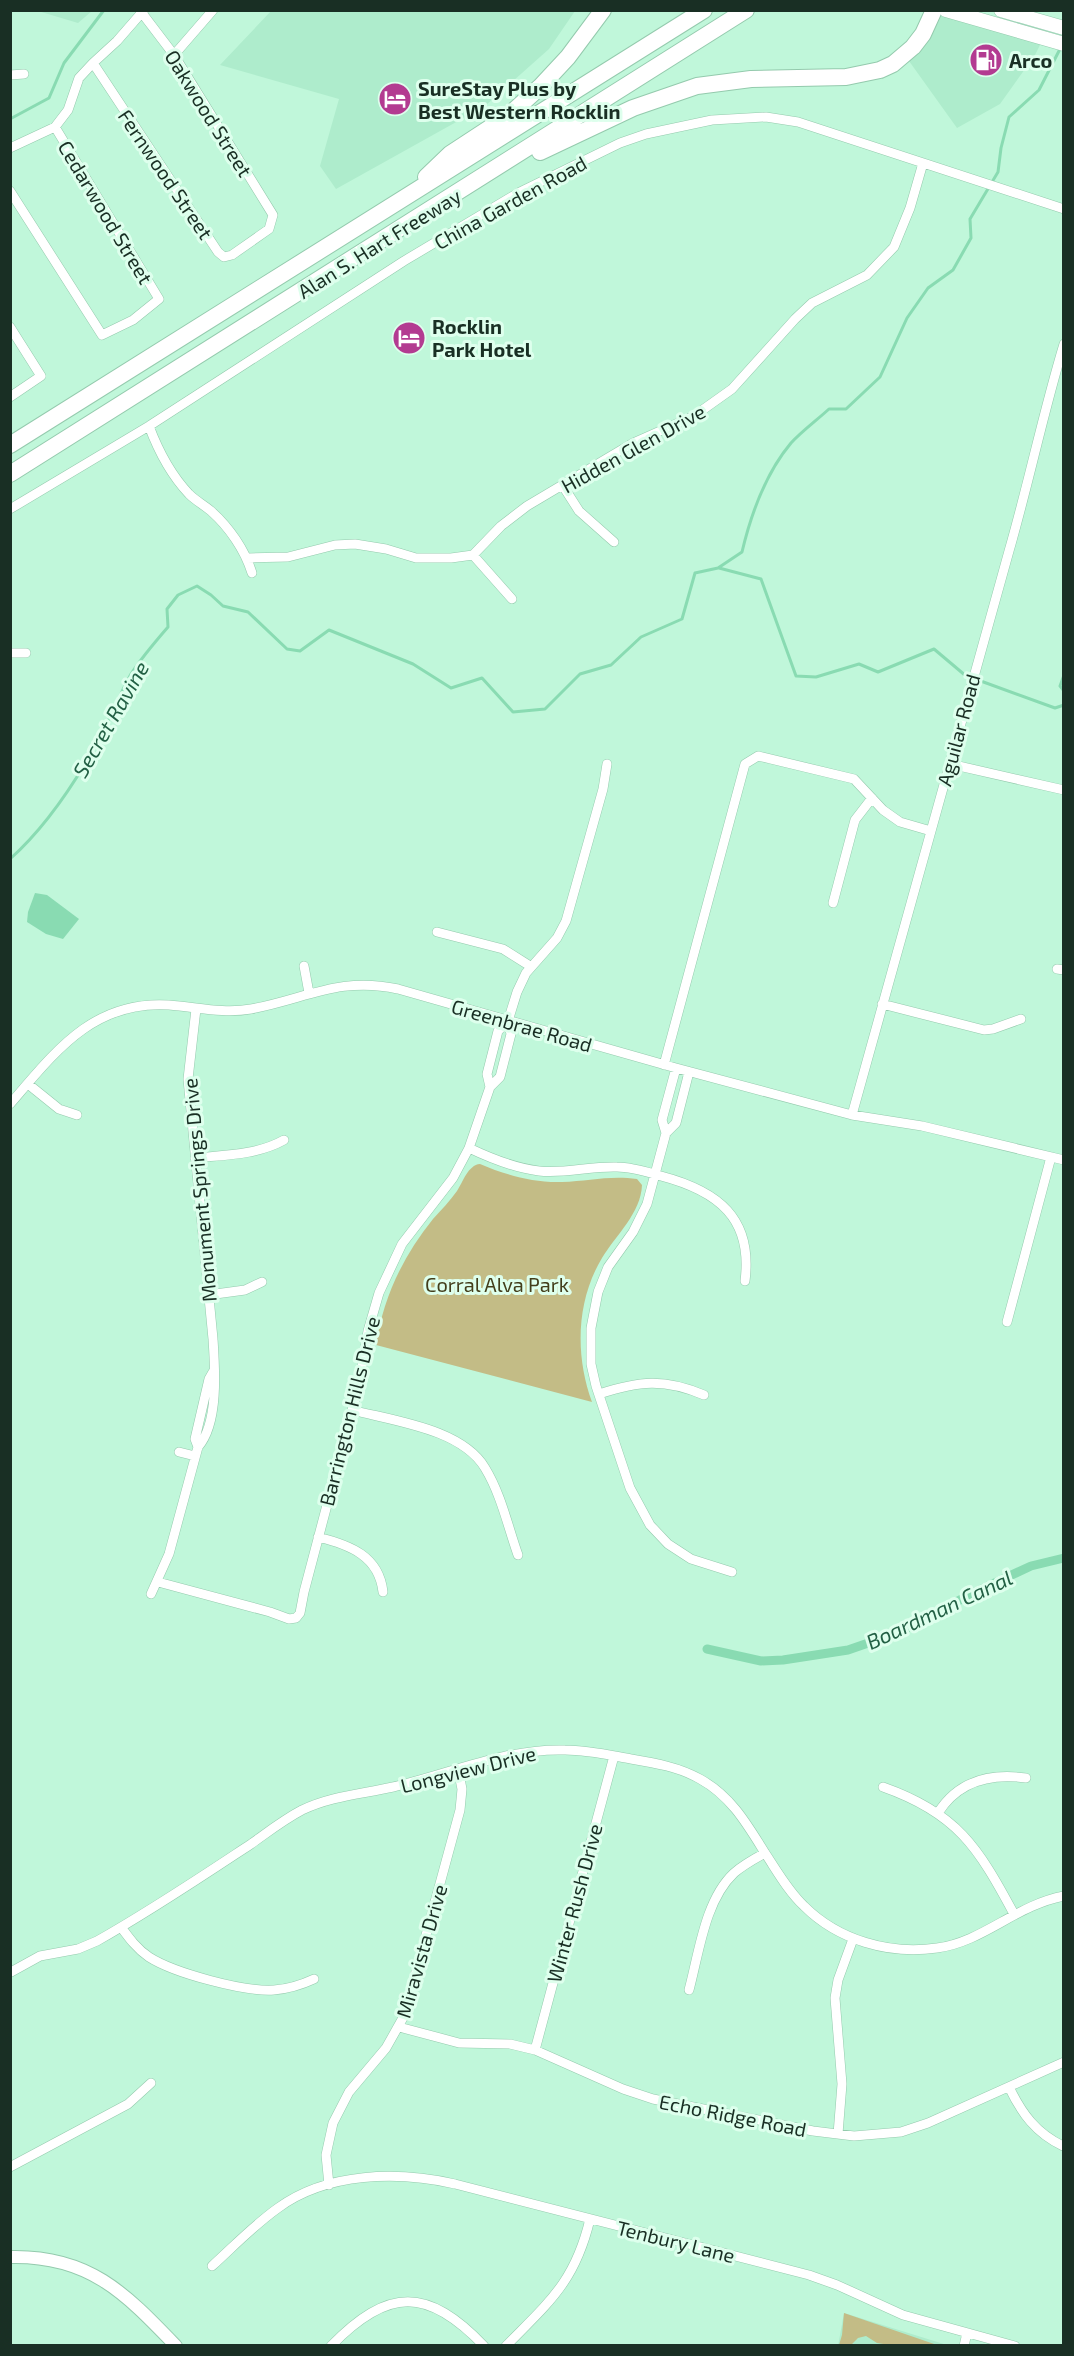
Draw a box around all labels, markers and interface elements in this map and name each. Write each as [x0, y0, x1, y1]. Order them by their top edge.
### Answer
fuel station icon: Arco [968, 42, 1004, 78]
street label: Oakwood Street [160, 45, 258, 181]
place label: Arco [1009, 48, 1052, 72]
place label: SureStay Plus by Best Western Rocklin [418, 76, 621, 123]
hotel icon: SureStay Plus by Best Western Rocklin [377, 81, 413, 117]
street label: Fernwood Street [114, 104, 219, 244]
street label: Cedarwood Street [54, 136, 159, 288]
street label: China Garden Road [430, 150, 590, 254]
street label: Alan S. Hart Freeway [293, 183, 465, 303]
place label: Rocklin Park Hotel [432, 314, 532, 361]
hotel icon: Rocklin Park Hotel [391, 320, 427, 356]
street label: Hidden Glen Drive [557, 399, 709, 497]
water label: Secret Ravine [67, 657, 153, 781]
street label: Aguilar Road [932, 671, 984, 789]
street label: Greenbrae Road [449, 993, 595, 1057]
street label: Monument Springs Drive [177, 1077, 221, 1303]
park label: Corral Alva Park [425, 1272, 569, 1296]
street label: Barrington Hills Drive [314, 1314, 384, 1508]
water label: Boardman Canal [862, 1564, 1016, 1654]
street label: Longview Drive [398, 1741, 538, 1797]
street label: Winter Rush Drive [541, 1821, 607, 1985]
street label: Miravista Drive [390, 1881, 452, 2021]
street label: Echo Ridge Road [657, 2089, 809, 2141]
street label: Tenbury Lane [615, 2215, 737, 2267]

